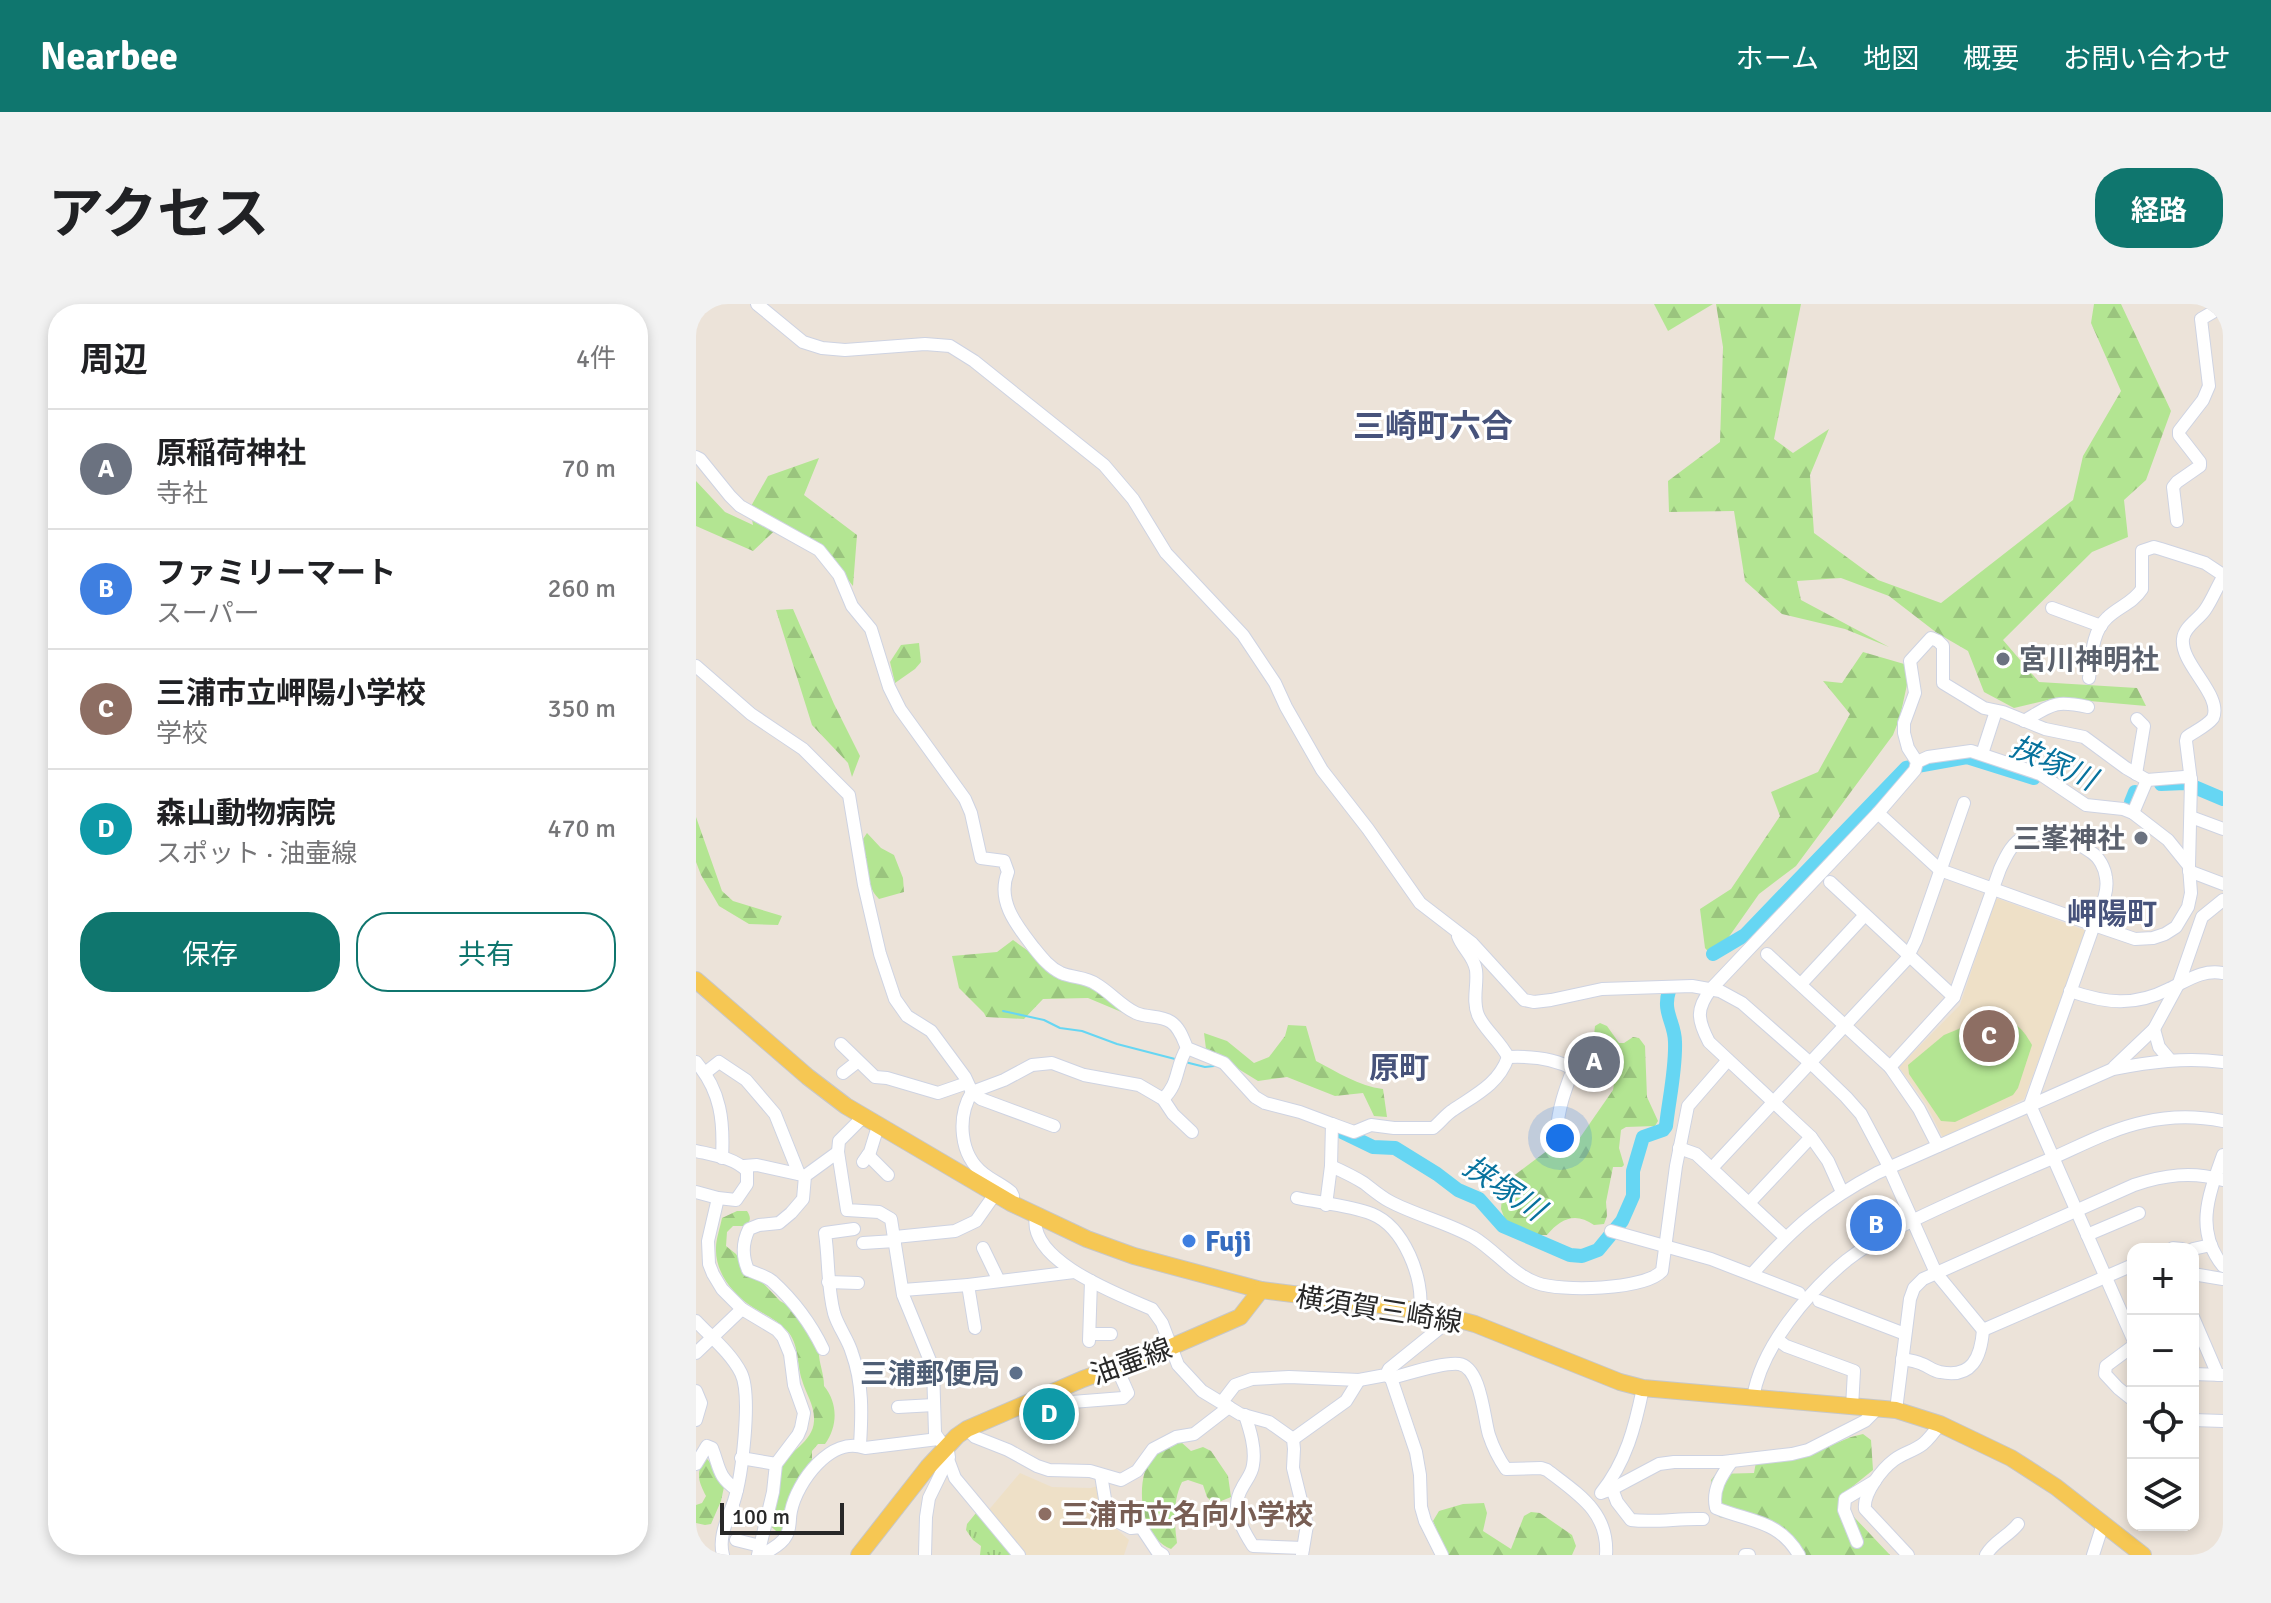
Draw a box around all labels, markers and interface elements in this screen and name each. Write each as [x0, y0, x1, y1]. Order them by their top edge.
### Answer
text: Nearbee [40, 33, 178, 80]
text: ホーム [1736, 42, 1819, 76]
text: 地図 [1863, 42, 1919, 76]
text: 概要 [1963, 42, 2019, 76]
text: お問い合わせ [2063, 42, 2231, 76]
button: 経路 [2095, 168, 2223, 248]
text: アクセス [48, 180, 269, 249]
text: 周辺 [80, 339, 148, 381]
text: 4件 [576, 343, 616, 375]
district label: 三崎町六合 [1353, 407, 1513, 446]
text: 原稲荷神社 [156, 435, 306, 472]
text: A [98, 453, 114, 485]
text: 70 m [561, 453, 616, 485]
text: 寺社 [156, 478, 208, 510]
text: ファミリーマート [156, 555, 396, 592]
text: B [98, 573, 114, 605]
text: 260 m [547, 573, 616, 605]
text: スーパー [156, 598, 260, 630]
place label: 宮川神明社 [2019, 643, 2159, 677]
marker: 宮川神明社 [1994, 650, 2012, 668]
text: 三浦市立岬陽小学校 [156, 675, 426, 712]
text: C [98, 693, 114, 725]
text: 350 m [547, 693, 616, 725]
text: 学校 [156, 718, 208, 750]
water label: 挟塚川 [2004, 728, 2104, 800]
text: 森山動物病院 [156, 795, 336, 832]
text: D [97, 813, 115, 845]
text: 470 m [547, 813, 616, 845]
place label: 三峯神社 [2013, 822, 2125, 856]
marker: 三峯神社 [2132, 829, 2150, 847]
text: スポット · 油壷線 [156, 838, 357, 870]
district label: 岬陽町 [2067, 896, 2157, 933]
button: 保存 [80, 912, 340, 992]
button: 共有 [356, 912, 616, 992]
pin: C [1963, 1006, 2015, 1066]
pin: A [1568, 1032, 1620, 1092]
district label: 原町 [1369, 1050, 1429, 1087]
your location [1540, 1118, 1580, 1158]
water label: 挟塚川 [1456, 1148, 1554, 1231]
pin: B [1850, 1195, 1902, 1255]
place label: Fuji [1205, 1225, 1251, 1259]
marker: Fuji [1180, 1232, 1198, 1250]
map controls [2127, 1243, 2199, 1531]
button: + [2127, 1243, 2199, 1315]
street label: 横須賀三崎線 [1293, 1280, 1464, 1340]
button: − [2127, 1315, 2199, 1387]
street label: 油壷線 [1086, 1332, 1177, 1392]
place label: 三浦郵便局 [860, 1357, 1000, 1391]
marker: 三浦郵便局 [1007, 1364, 1025, 1382]
pin: D [1023, 1384, 1075, 1444]
button: locate [2127, 1387, 2199, 1459]
button: layers [2127, 1459, 2199, 1531]
place label: 三浦市立名向小学校 [1061, 1498, 1313, 1532]
scale bar [720, 1499, 844, 1535]
text: 100 m [732, 1503, 790, 1530]
marker: 三浦市立名向小学校 [1036, 1505, 1054, 1523]

